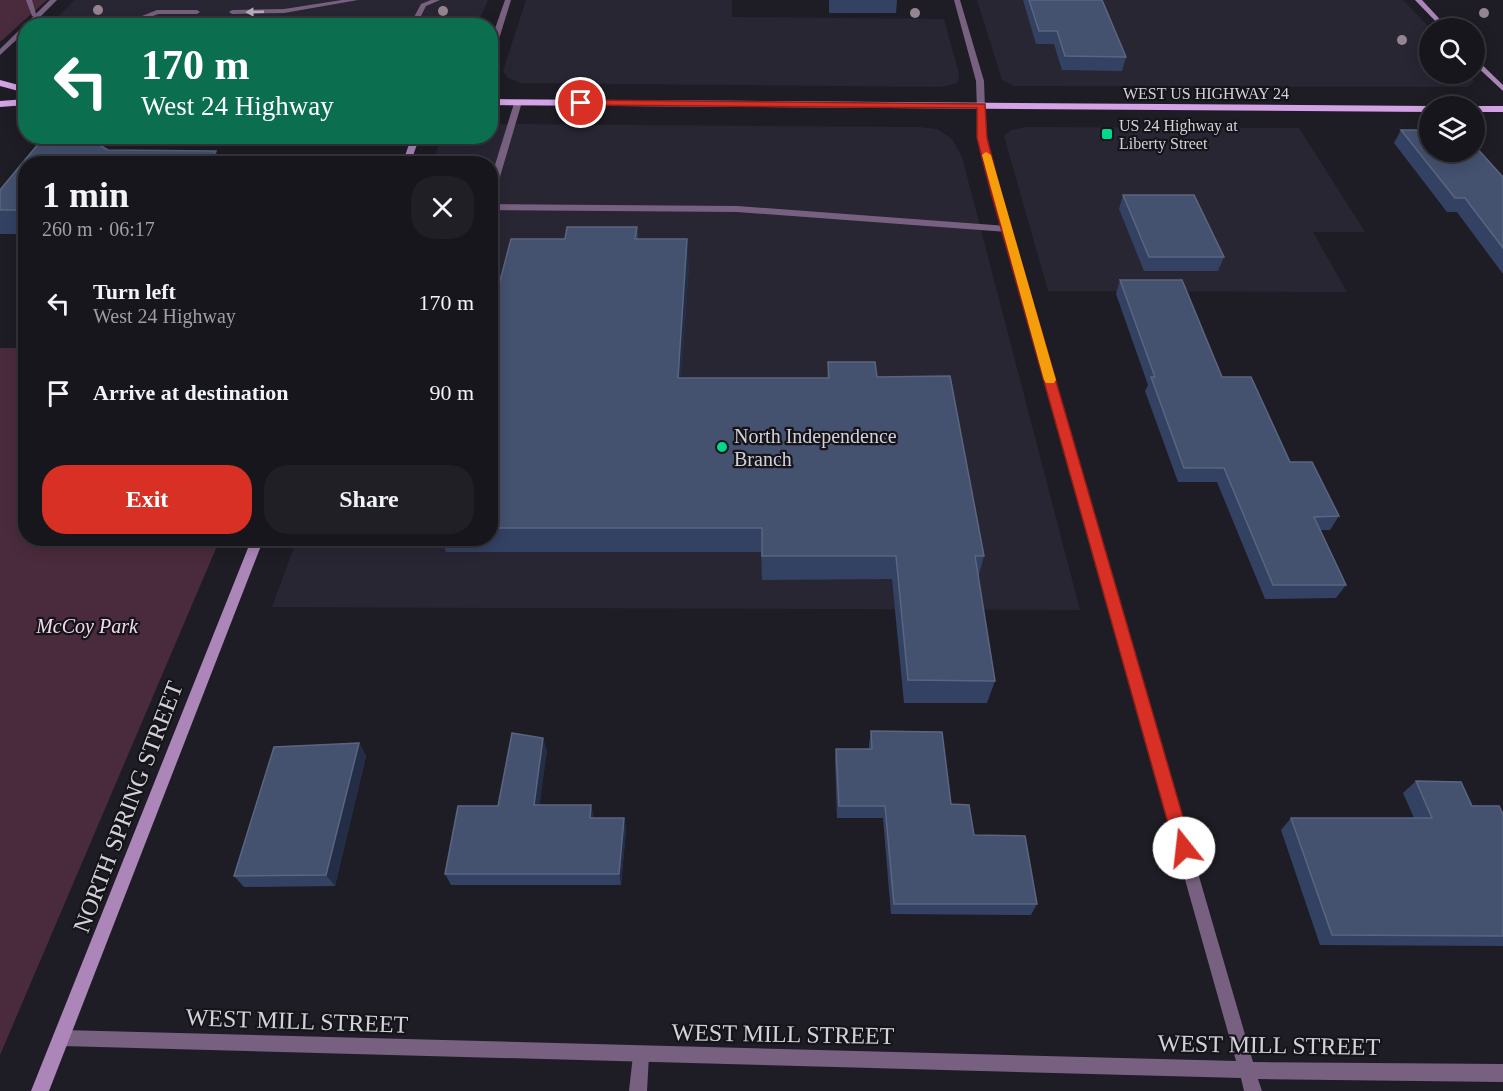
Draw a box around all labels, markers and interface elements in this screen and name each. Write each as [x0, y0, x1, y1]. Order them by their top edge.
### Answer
one-way arrow [246, 7, 265, 16]
map controls [1419, 18, 1485, 162]
button: search [1419, 18, 1485, 84]
icon: left [42, 42, 120, 120]
text: 170 m [141, 42, 250, 88]
pin [555, 77, 606, 128]
street label: WEST US HIGHWAY 24 [1123, 85, 1289, 102]
icon: arrive [564, 86, 597, 119]
text: West 24 Highway [141, 91, 334, 121]
button: layers [1419, 96, 1485, 162]
place label: US 24 Highway at Liberty Street [1119, 117, 1238, 153]
marker: US 24 Highway at Liberty Street [1100, 127, 1114, 141]
text: 1 min [42, 175, 129, 215]
button: close [411, 176, 474, 239]
text: 260 m · 06:17 [42, 218, 155, 240]
text: Turn left [93, 279, 176, 304]
icon: left [42, 287, 75, 320]
text: 170 m [418, 290, 474, 315]
text: West 24 Highway [93, 305, 236, 327]
icon: arrive [42, 377, 75, 410]
text: Arrive at destination [93, 380, 289, 405]
text: 90 m [429, 380, 474, 405]
place label: North Independence Branch [734, 425, 897, 470]
marker: North Independence Branch [715, 440, 729, 454]
button: Exit [42, 465, 252, 534]
button: Share [264, 465, 474, 534]
park label: McCoy Park [35, 615, 139, 638]
street label: NORTH SPRING STREET [68, 678, 188, 936]
position arrow [1152, 816, 1216, 880]
street label: WEST MILL STREET [185, 1004, 409, 1038]
street label: WEST MILL STREET [671, 1019, 895, 1049]
street label: WEST MILL STREET [1157, 1030, 1381, 1060]

